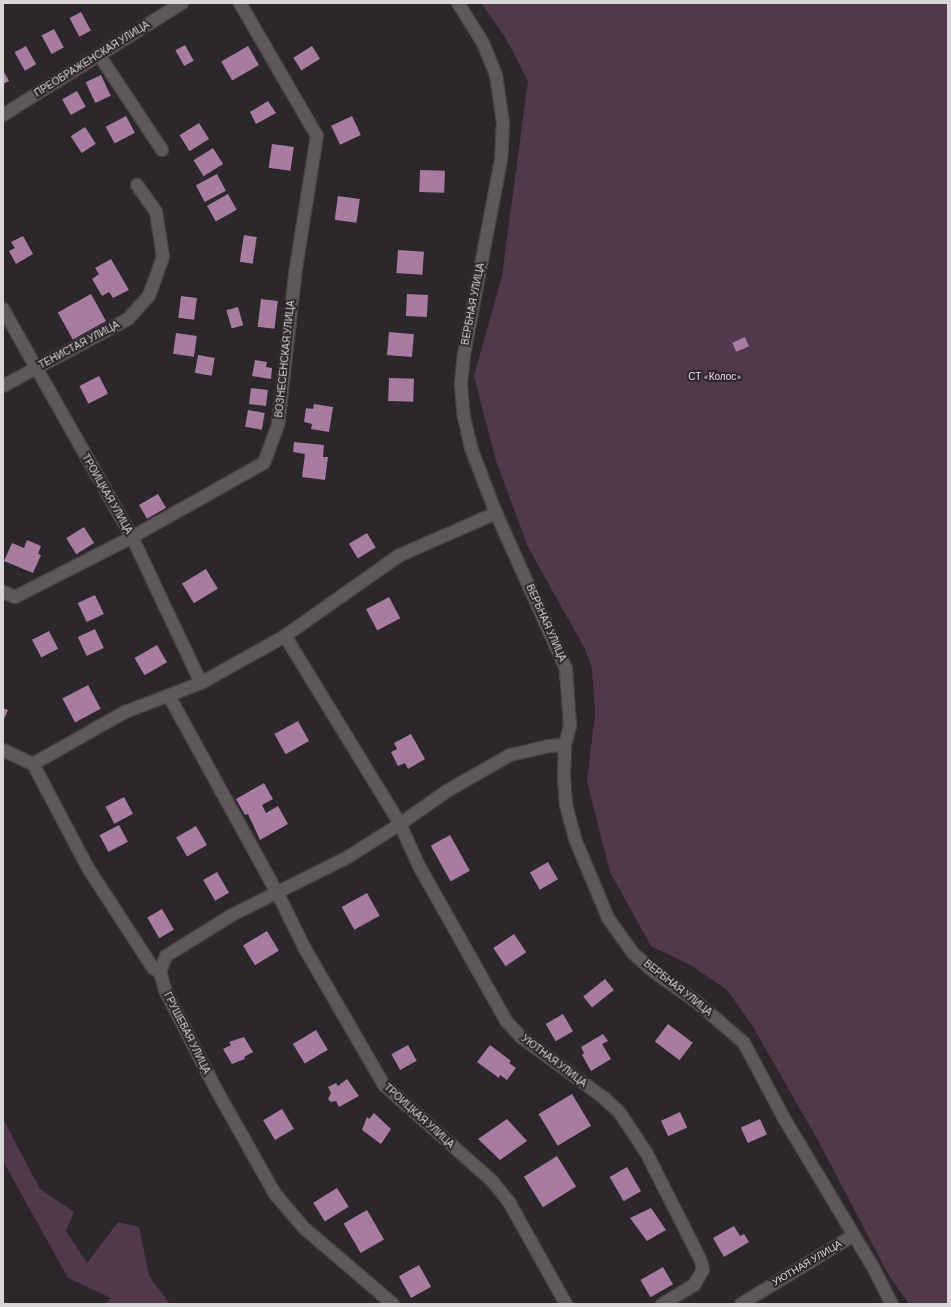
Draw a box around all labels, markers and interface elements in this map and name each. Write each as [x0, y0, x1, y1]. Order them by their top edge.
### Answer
street label: ПРЕОБРАЖЕНСКАЯ УЛИЦА [32, 19, 152, 99]
street label: ВЕРБНАЯ УЛИЦА [459, 262, 487, 346]
street label: ВОЗНЕСЕНСКАЯ УЛИЦА [273, 300, 297, 418]
street label: ТЕНИСТАЯ УЛИЦА [37, 319, 121, 371]
park label: СТ «Колос» [688, 371, 742, 383]
street label: ТРОИЦКАЯ УЛИЦА [79, 452, 135, 536]
street label: ВЕРБНАЯ УЛИЦА [524, 582, 568, 664]
street label: ВЕРБНАЯ УЛИЦА [641, 958, 715, 1018]
street label: ГРУШЕВАЯ УЛИЦА [161, 990, 213, 1076]
street label: УЮТНАЯ УЛИЦА [519, 1032, 589, 1090]
street label: ТРОИЦКАЯ УЛИЦА [381, 1081, 457, 1151]
street label: УЮТНАЯ УЛИЦА [770, 1238, 844, 1288]

